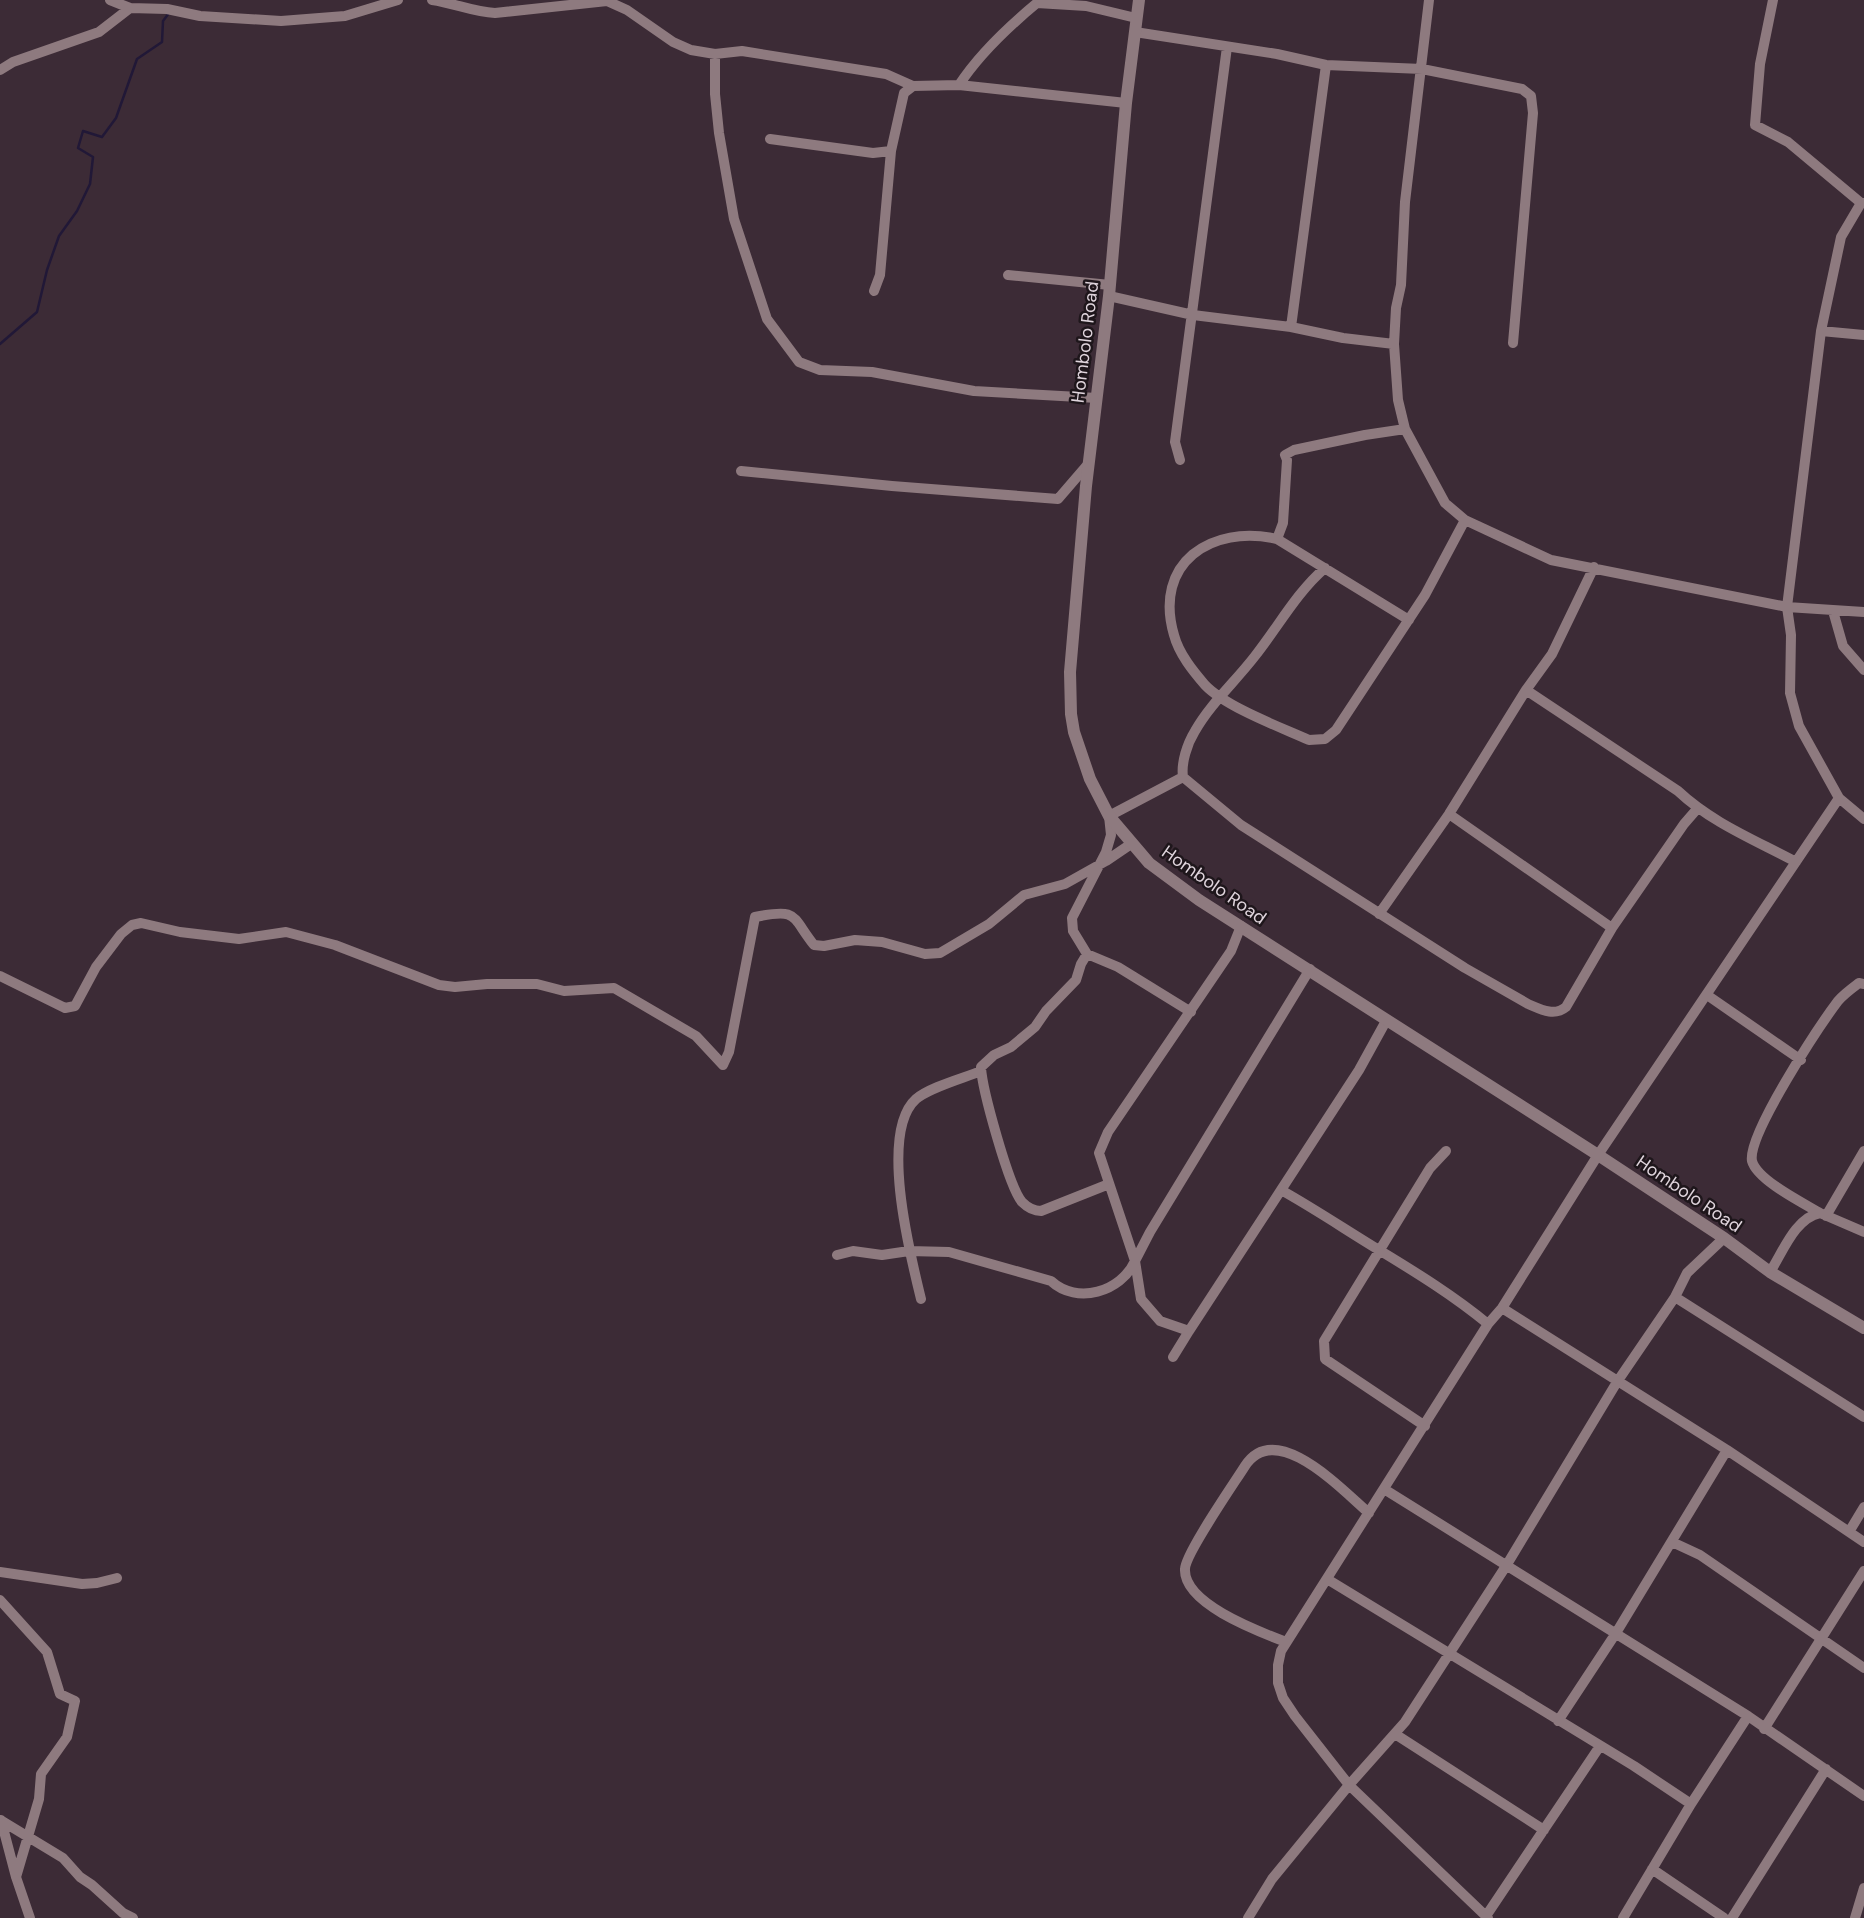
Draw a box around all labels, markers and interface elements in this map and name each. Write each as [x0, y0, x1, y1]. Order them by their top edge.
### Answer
street label: Hombolo Road [1066, 280, 1104, 404]
street label: Hombolo Road [1157, 840, 1271, 930]
street label: Hombolo Road [1632, 1150, 1746, 1238]

